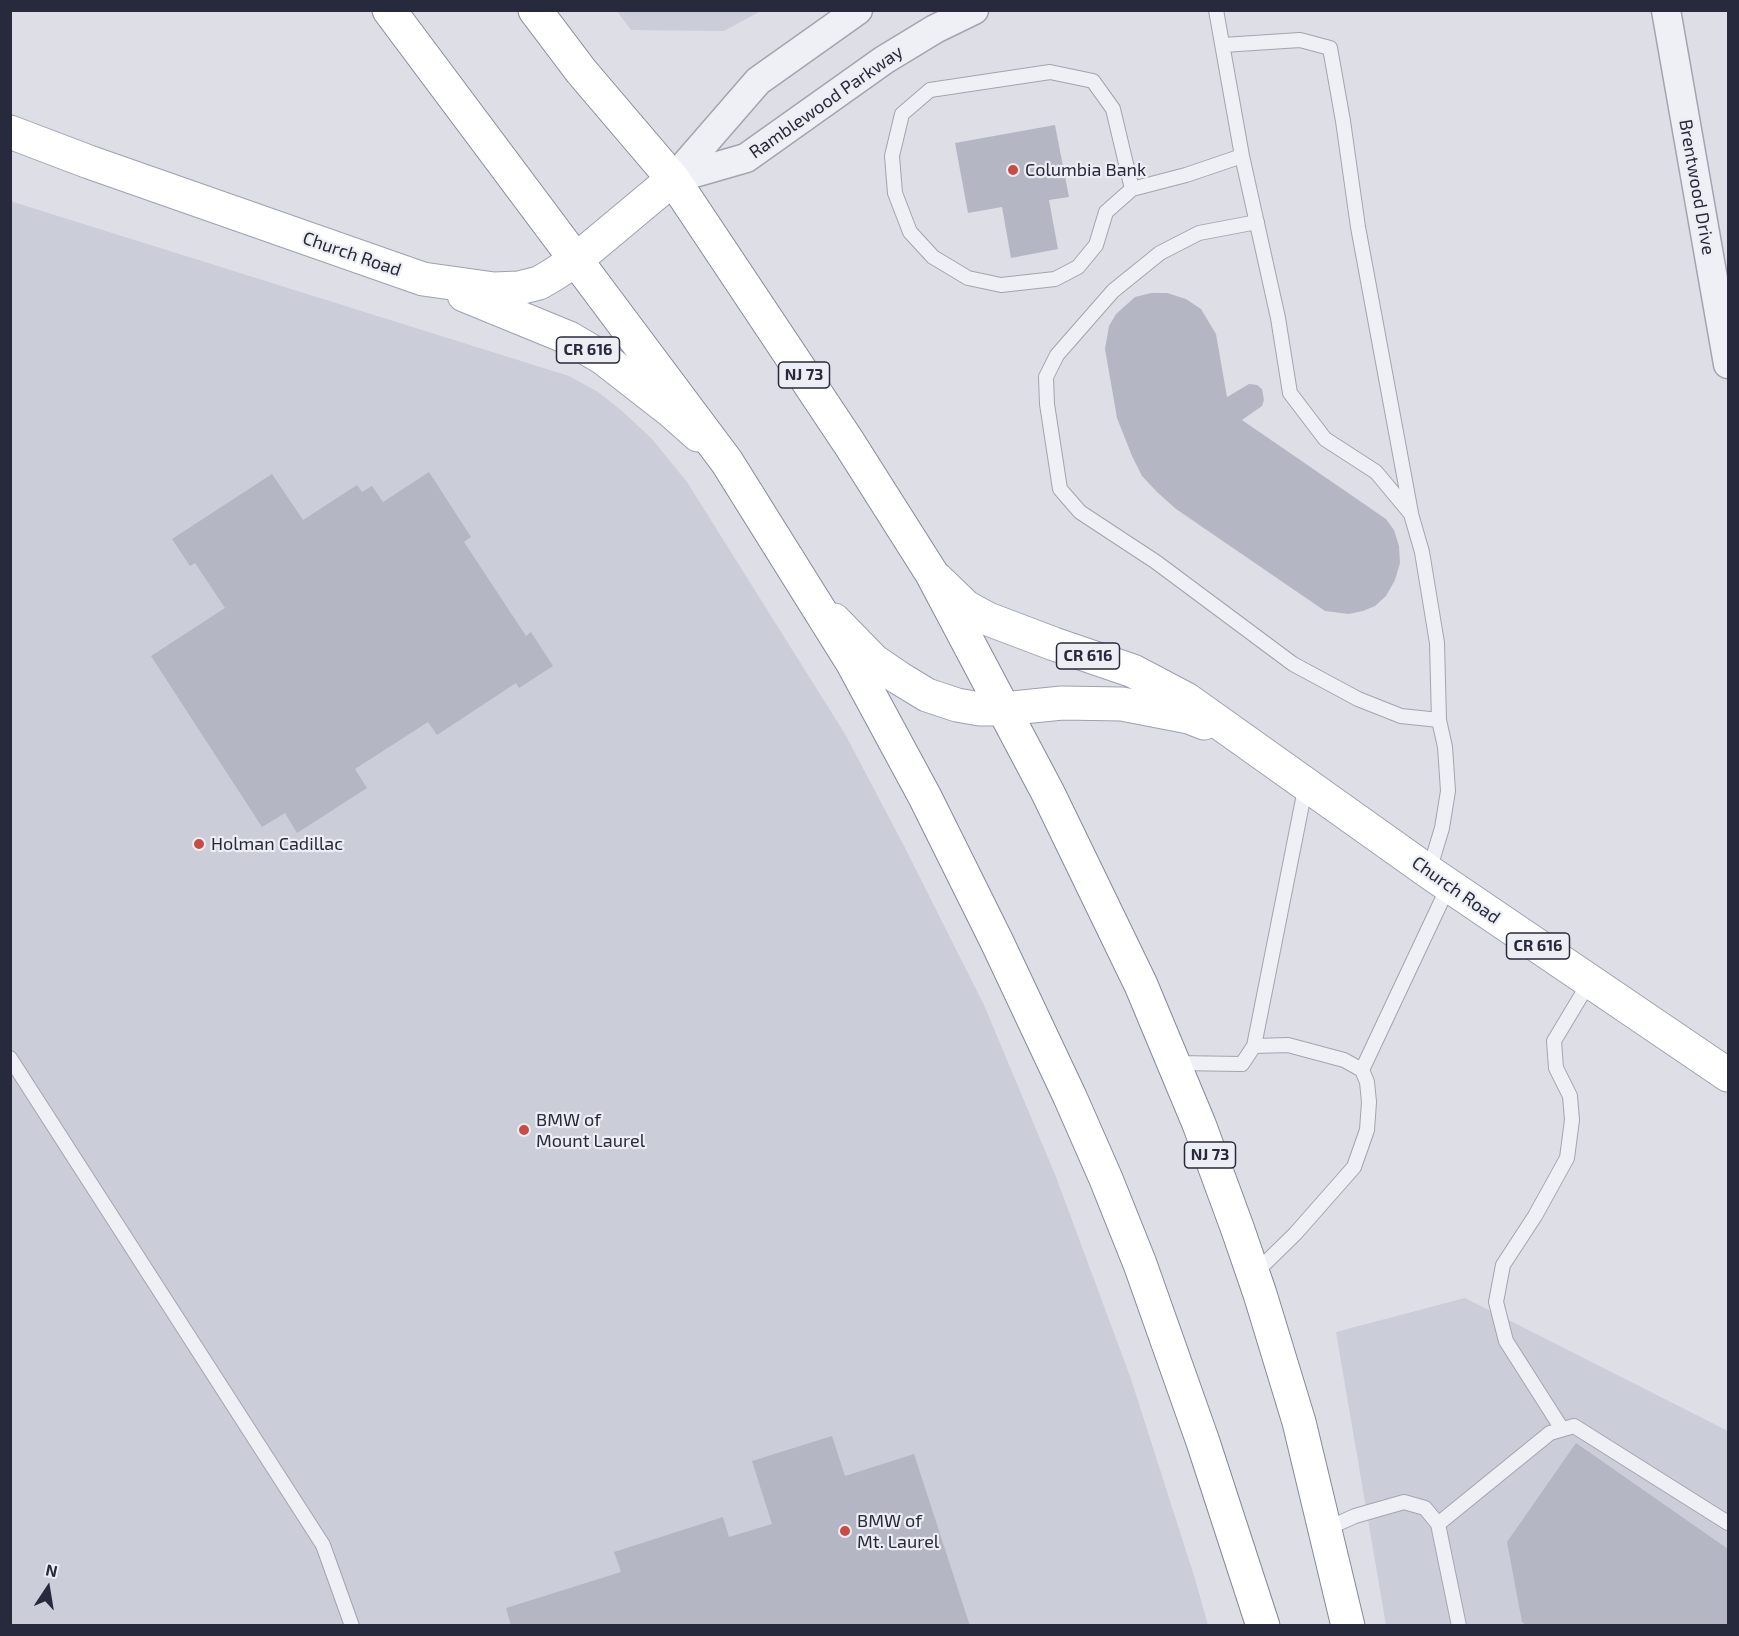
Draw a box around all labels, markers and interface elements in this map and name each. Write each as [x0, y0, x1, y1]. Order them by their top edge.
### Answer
street label: Ramblewood Parkway [745, 41, 907, 163]
street label: Brentwood Drive [1674, 117, 1720, 257]
place label: Columbia Bank [1025, 159, 1146, 181]
marker: Columbia Bank [1006, 163, 1020, 177]
street label: Church Road [300, 227, 404, 281]
road number: CR 616 [556, 337, 620, 363]
road number: NJ 73 [778, 362, 830, 388]
road number: CR 616 [1056, 643, 1120, 669]
place label: Holman Cadillac [211, 833, 343, 855]
marker: Holman Cadillac [192, 837, 206, 851]
street label: Church Road [1408, 852, 1504, 928]
road number: CR 616 [1506, 933, 1570, 959]
place label: BMW of Mount Laurel [536, 1109, 645, 1152]
marker: BMW of Mount Laurel [517, 1123, 531, 1137]
road number: NJ 73 [1184, 1142, 1236, 1168]
place label: BMW of Mt. Laurel [857, 1510, 939, 1552]
marker: BMW of Mt. Laurel [838, 1524, 852, 1538]
north arrow [18, 1558, 78, 1618]
text: N [44, 1559, 59, 1580]

